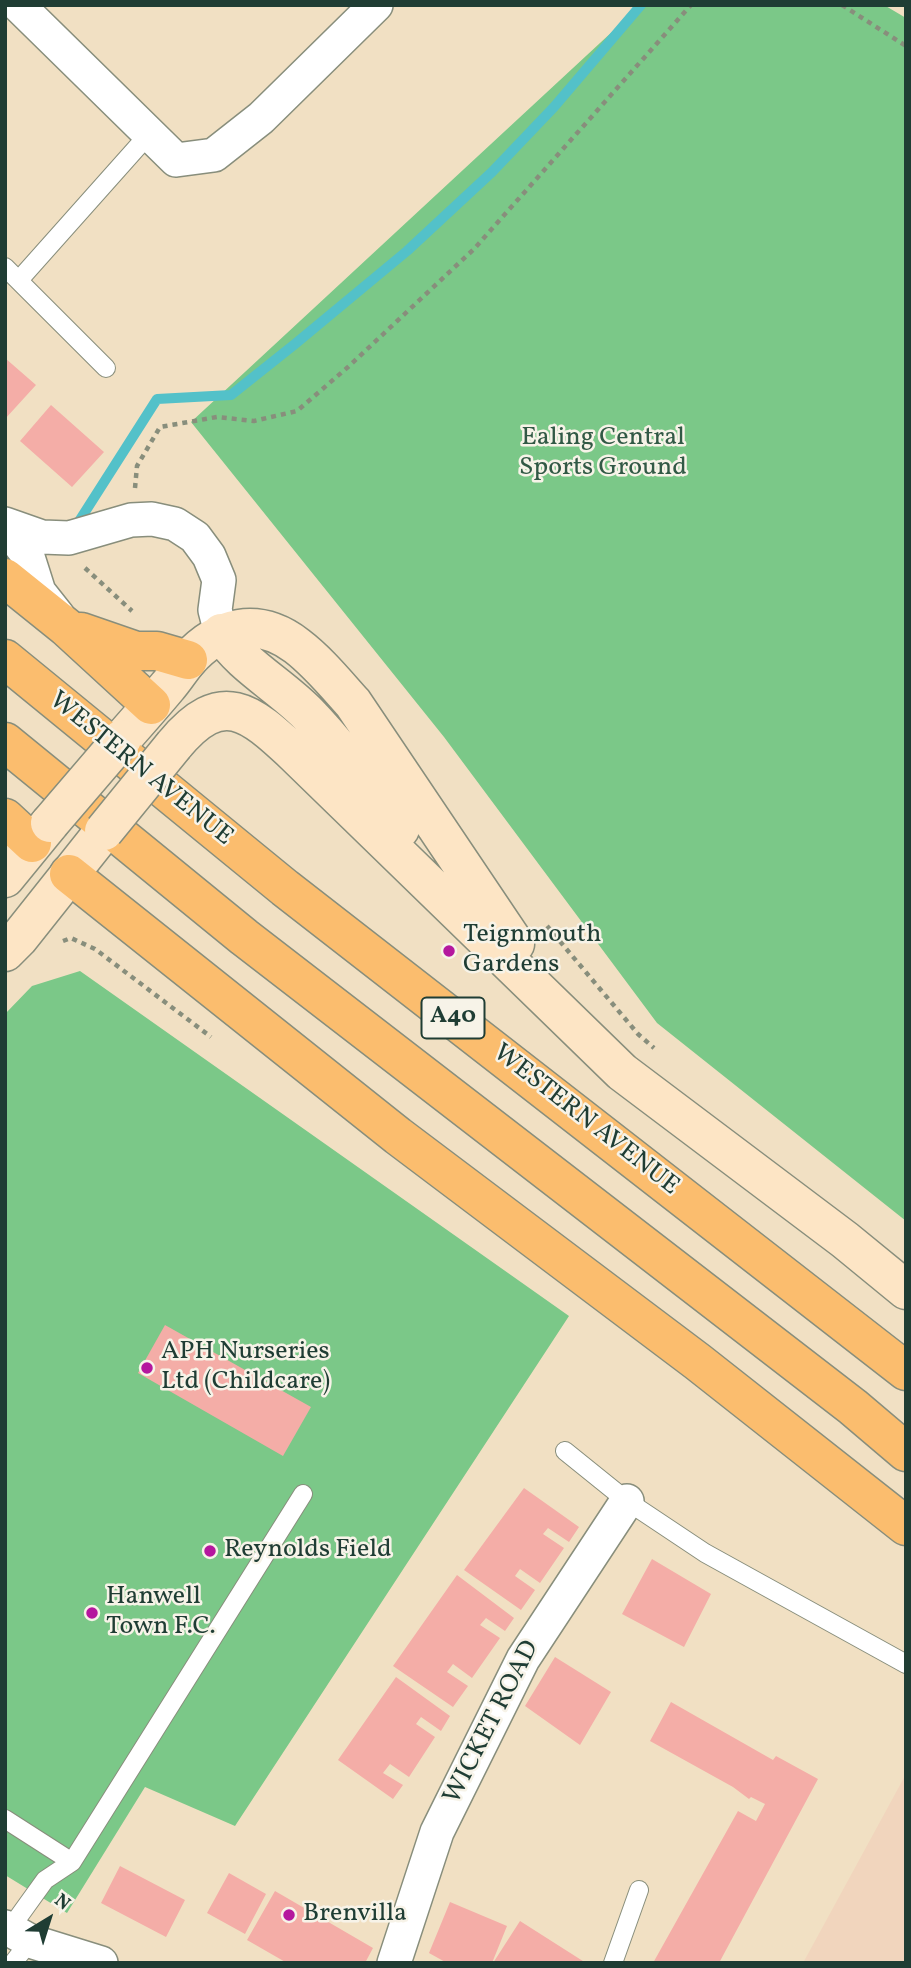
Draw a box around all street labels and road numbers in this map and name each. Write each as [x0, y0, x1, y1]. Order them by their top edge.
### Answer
street label: WESTERN AVENUE [42, 686, 238, 854]
road number: A40 [421, 998, 484, 1038]
street label: WESTERN AVENUE [486, 1039, 684, 1203]
street label: WICKET ROAD [438, 1636, 548, 1810]

